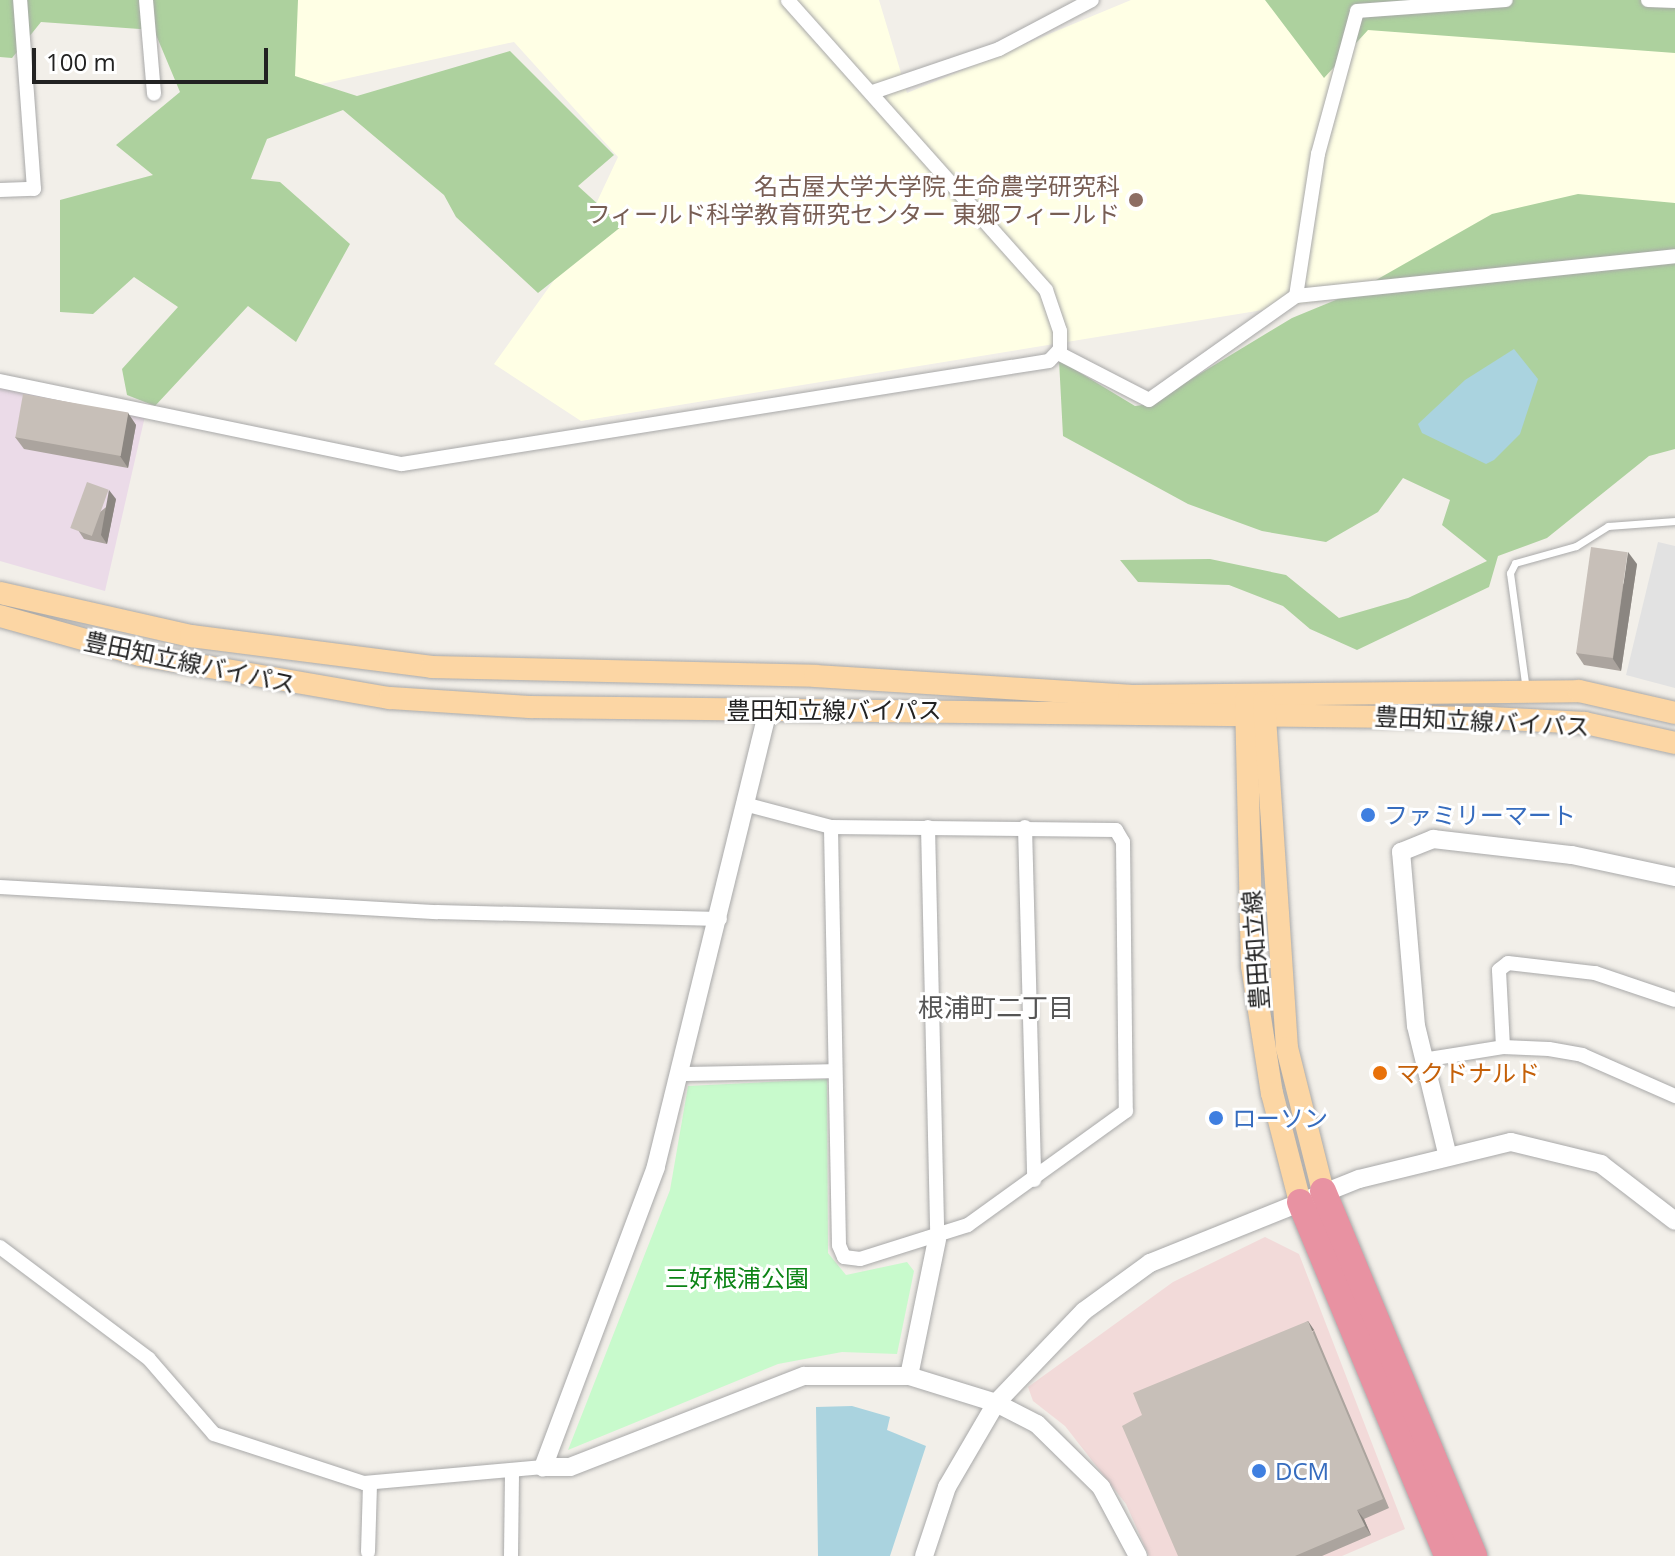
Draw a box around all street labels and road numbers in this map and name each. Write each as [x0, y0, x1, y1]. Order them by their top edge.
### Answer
street label: 豊田知立線バイパス [81, 625, 299, 699]
street label: 豊田知立線バイパス [726, 696, 942, 724]
street label: 豊田知立線バイパス [1373, 701, 1591, 741]
street label: 豊田知立線 [1236, 889, 1274, 1011]

